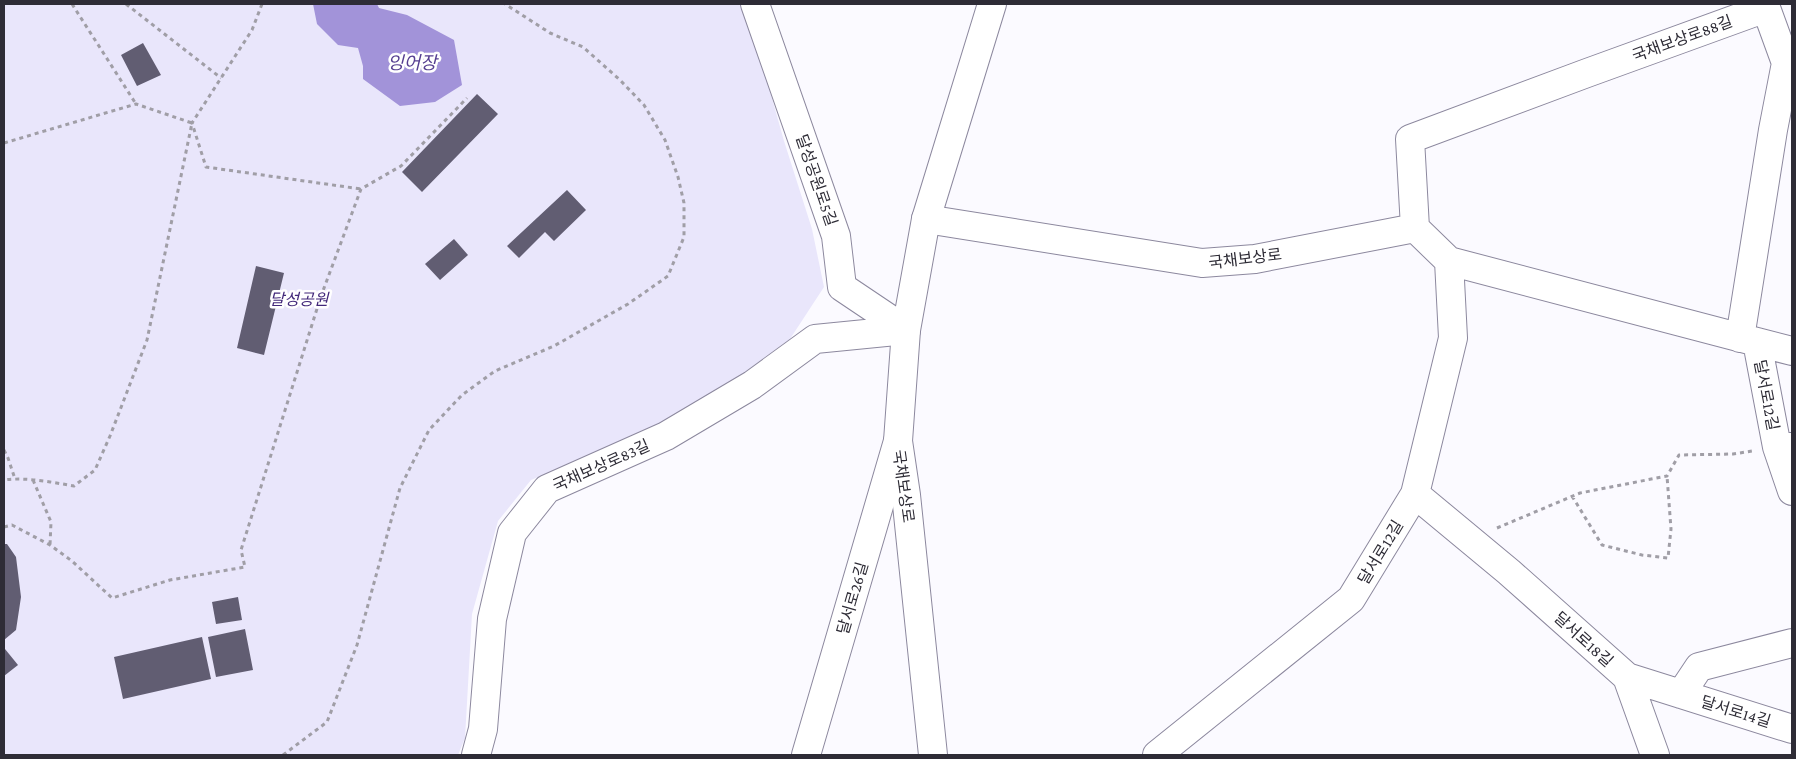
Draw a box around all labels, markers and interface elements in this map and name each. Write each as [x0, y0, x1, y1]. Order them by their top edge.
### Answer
street label: 국채보상로88길 [1630, 12, 1735, 65]
water label: 잉어장 [387, 53, 439, 73]
street label: 달성공원로5길 [793, 132, 840, 228]
street label: 국채보상로 [1207, 246, 1283, 271]
park label: 달성공원 [270, 291, 330, 308]
street label: 달서로12길 [1751, 358, 1782, 432]
street label: 국채보상로83길 [550, 437, 652, 494]
street label: 국채보상로 [890, 448, 917, 524]
street label: 달서로12길 [1355, 517, 1406, 587]
street label: 달서로26길 [834, 560, 871, 636]
street label: 달서로18길 [1551, 609, 1616, 670]
street label: 달서로14길 [1699, 693, 1773, 730]

